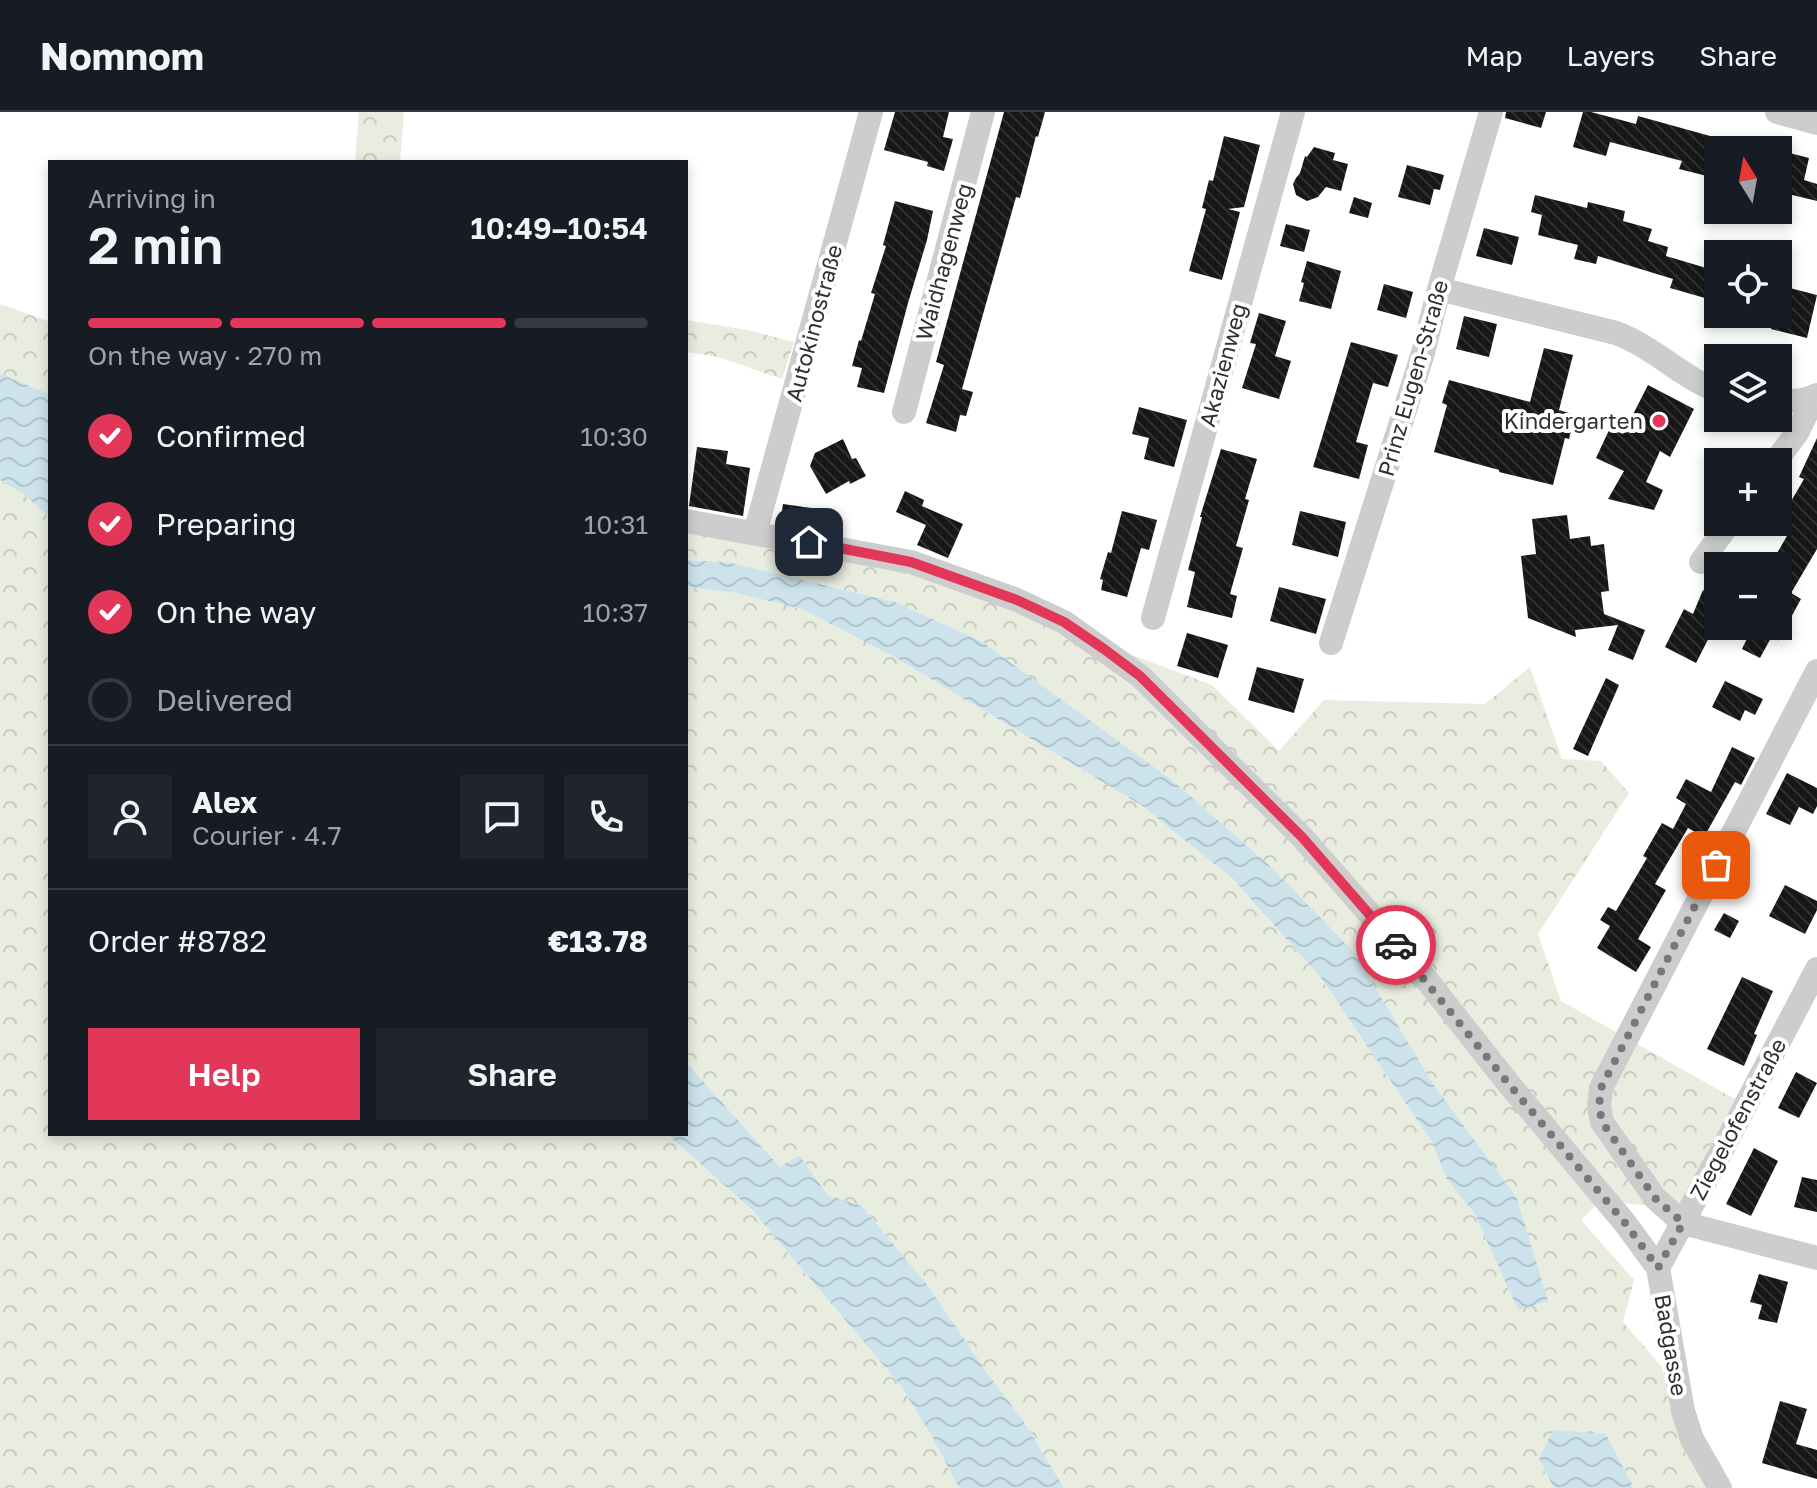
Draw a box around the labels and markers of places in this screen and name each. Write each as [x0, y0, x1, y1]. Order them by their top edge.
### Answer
place label: Kindergarten [1504, 407, 1643, 434]
marker: Kindergarten [1650, 412, 1668, 430]
pin [775, 508, 843, 576]
pin [1682, 831, 1750, 899]

